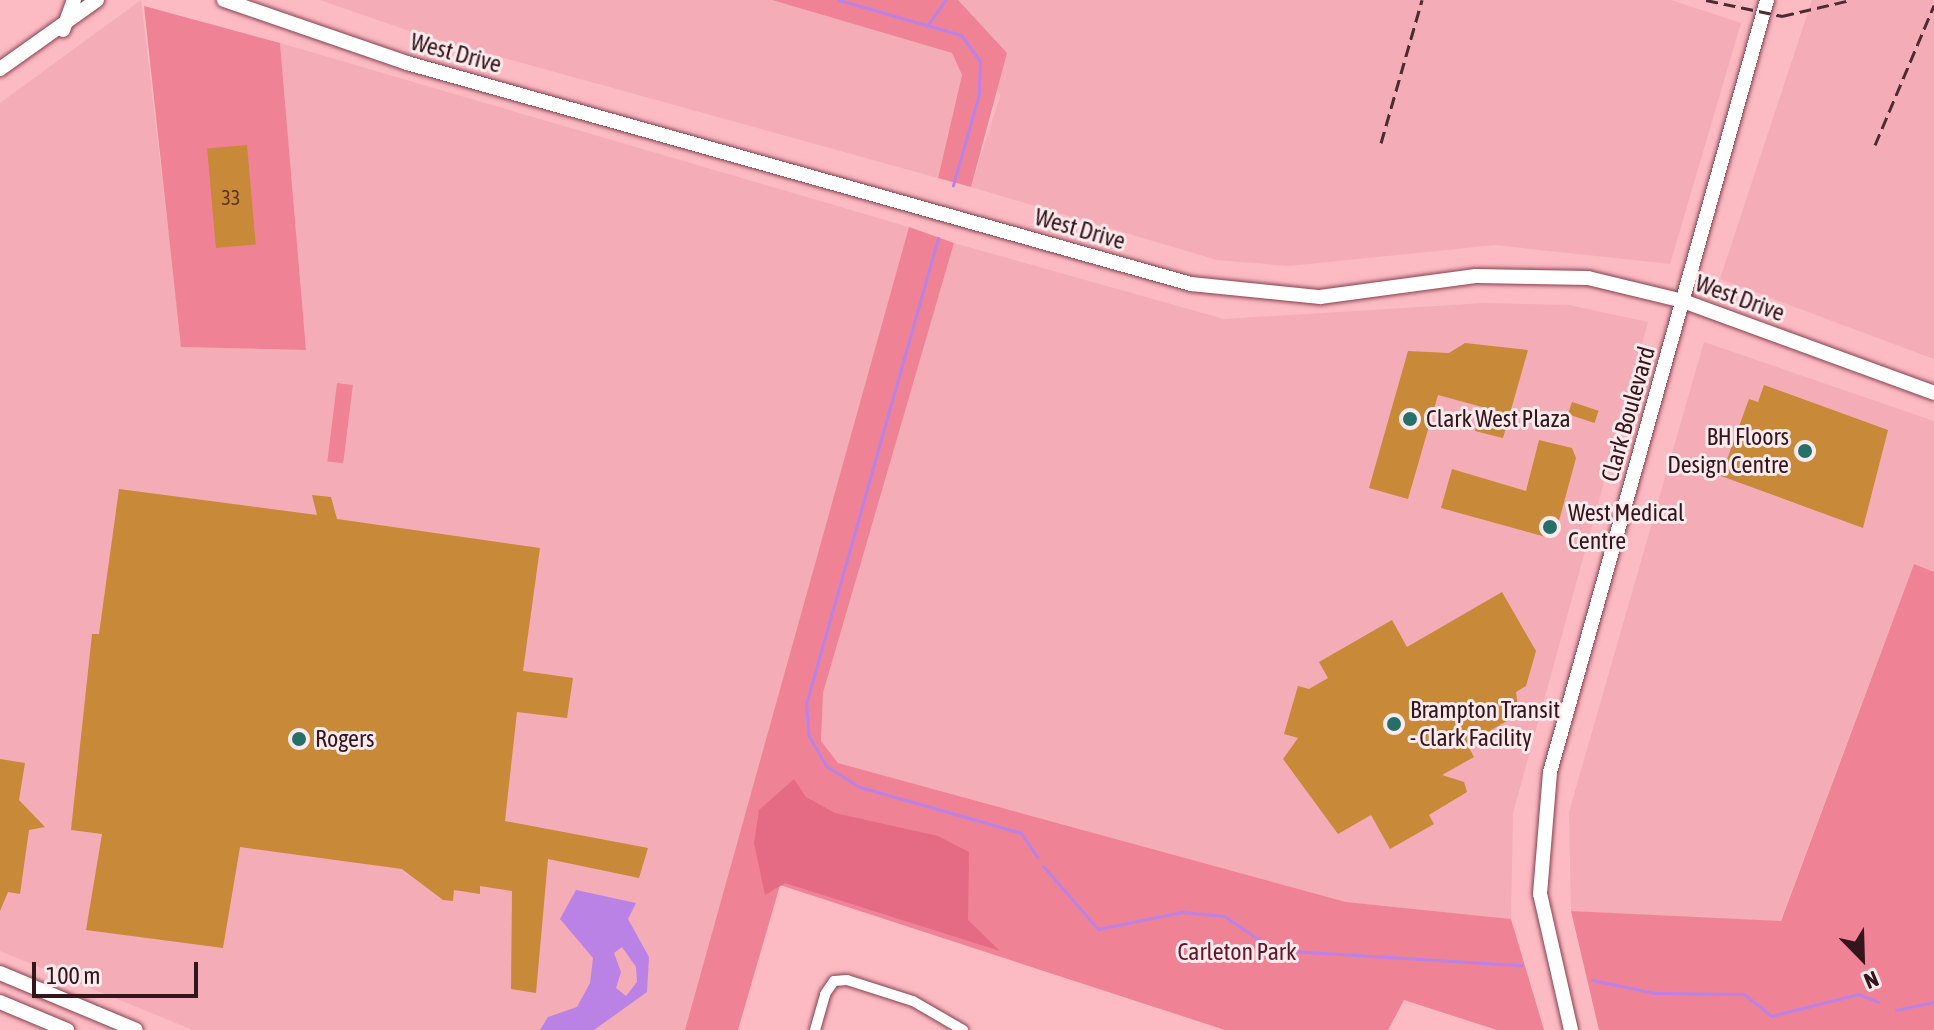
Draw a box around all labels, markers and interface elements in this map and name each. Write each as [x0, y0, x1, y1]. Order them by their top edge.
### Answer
street label: West Drive [407, 27, 505, 79]
house number: 33 [222, 185, 240, 209]
street label: West Drive [1031, 202, 1129, 256]
street label: West Drive [1691, 269, 1789, 327]
street label: Clark Boulevard [1595, 343, 1661, 485]
place label: Clark West Plaza [1426, 405, 1571, 433]
marker: Clark West Plaza [1401, 410, 1419, 428]
place label: BH Floors Design Centre [1667, 423, 1789, 479]
marker: BH Floors Design Centre [1796, 442, 1814, 460]
place label: West Medical Centre [1568, 499, 1684, 555]
marker: West Medical Centre [1539, 516, 1561, 538]
place label: Brampton Transit - Clark Facility [1410, 696, 1560, 752]
marker: Brampton Transit - Clark Facility [1385, 715, 1403, 733]
place label: Rogers [315, 725, 375, 753]
marker: Rogers [290, 730, 308, 748]
north arrow [1822, 918, 1902, 998]
park label: Carleton Park [1177, 938, 1297, 966]
scale bar [36, 946, 202, 996]
text: 100 m [46, 962, 100, 989]
text: N [1860, 966, 1882, 995]

